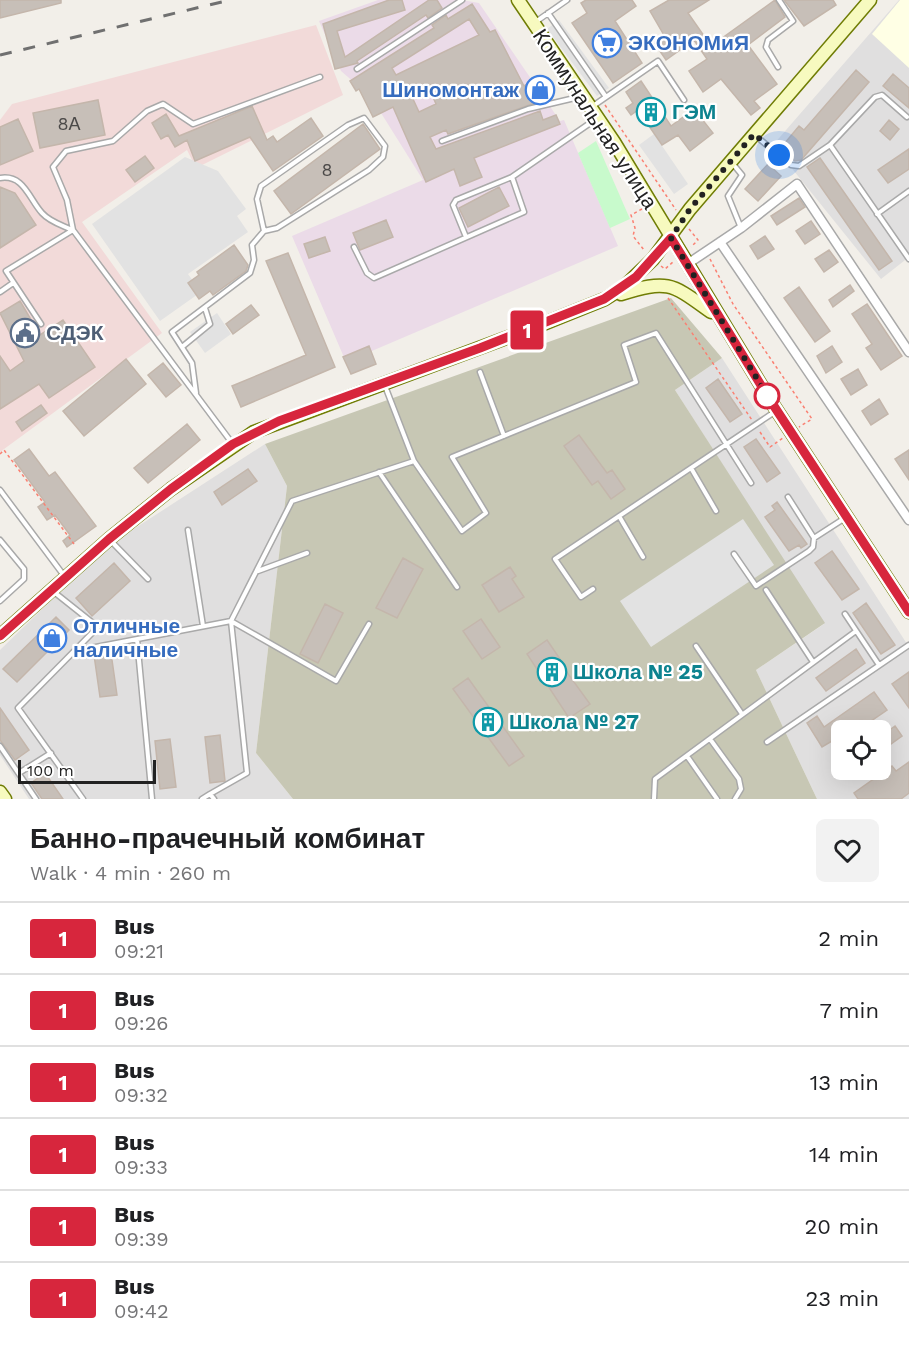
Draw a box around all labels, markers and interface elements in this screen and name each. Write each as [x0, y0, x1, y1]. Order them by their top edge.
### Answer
street label: Коммунальная улица [528, 24, 663, 214]
supermarket icon: ЭКОНОМиЯ [591, 27, 623, 59]
place label: ЭКОНОМиЯ [628, 30, 749, 55]
shop icon: Шиномонтаж [524, 74, 556, 106]
place label: Шиномонтаж [382, 77, 520, 102]
building icon: ГЭМ [635, 96, 667, 128]
place label: ГЭМ [672, 99, 716, 124]
house number: 8А [57, 113, 81, 134]
your location [764, 140, 794, 170]
house number: 8 [321, 159, 333, 180]
line badge: 1 [508, 310, 546, 350]
public building icon: СДЭК [9, 317, 41, 349]
text: 1 [522, 318, 532, 343]
place label: СДЭК [46, 320, 104, 345]
unlabelled marker [754, 383, 780, 409]
place label: Отличные наличные [73, 613, 180, 662]
shop icon: Отличные наличные [36, 622, 68, 654]
building icon: Школа № 25 [536, 656, 568, 688]
place label: Школа № 25 [573, 659, 703, 684]
building icon: Школа № 27 [472, 706, 504, 738]
place label: Школа № 27 [509, 709, 639, 734]
map controls [831, 720, 891, 780]
button: locate [831, 720, 891, 780]
scale bar [18, 757, 156, 784]
text: 100 m [27, 761, 74, 780]
button: heart [816, 819, 879, 882]
text: Банно-прачечный комбинат [30, 822, 425, 855]
text: Walk · 4 min · 260 m [30, 861, 231, 885]
text: Bus [114, 914, 154, 939]
text: 1 [58, 926, 68, 951]
text: 2 min [818, 926, 879, 951]
text: 09:21 [114, 939, 164, 963]
text: Bus [114, 986, 154, 1011]
text: 1 [58, 998, 68, 1023]
text: 7 min [819, 998, 879, 1023]
text: 09:26 [114, 1011, 169, 1035]
text: Bus [114, 1058, 154, 1083]
text: 1 [58, 1070, 68, 1095]
text: 13 min [810, 1070, 879, 1095]
text: 09:32 [114, 1083, 168, 1107]
text: Bus [114, 1130, 154, 1155]
text: 1 [58, 1142, 68, 1167]
text: 14 min [809, 1142, 879, 1167]
text: 09:33 [114, 1155, 168, 1179]
text: Bus [114, 1202, 154, 1227]
text: 1 [58, 1214, 68, 1239]
text: 20 min [805, 1214, 879, 1239]
text: 09:39 [114, 1227, 169, 1251]
text: Bus [114, 1274, 154, 1299]
text: 1 [58, 1286, 68, 1311]
text: 23 min [805, 1286, 879, 1311]
text: 09:42 [114, 1299, 169, 1323]

